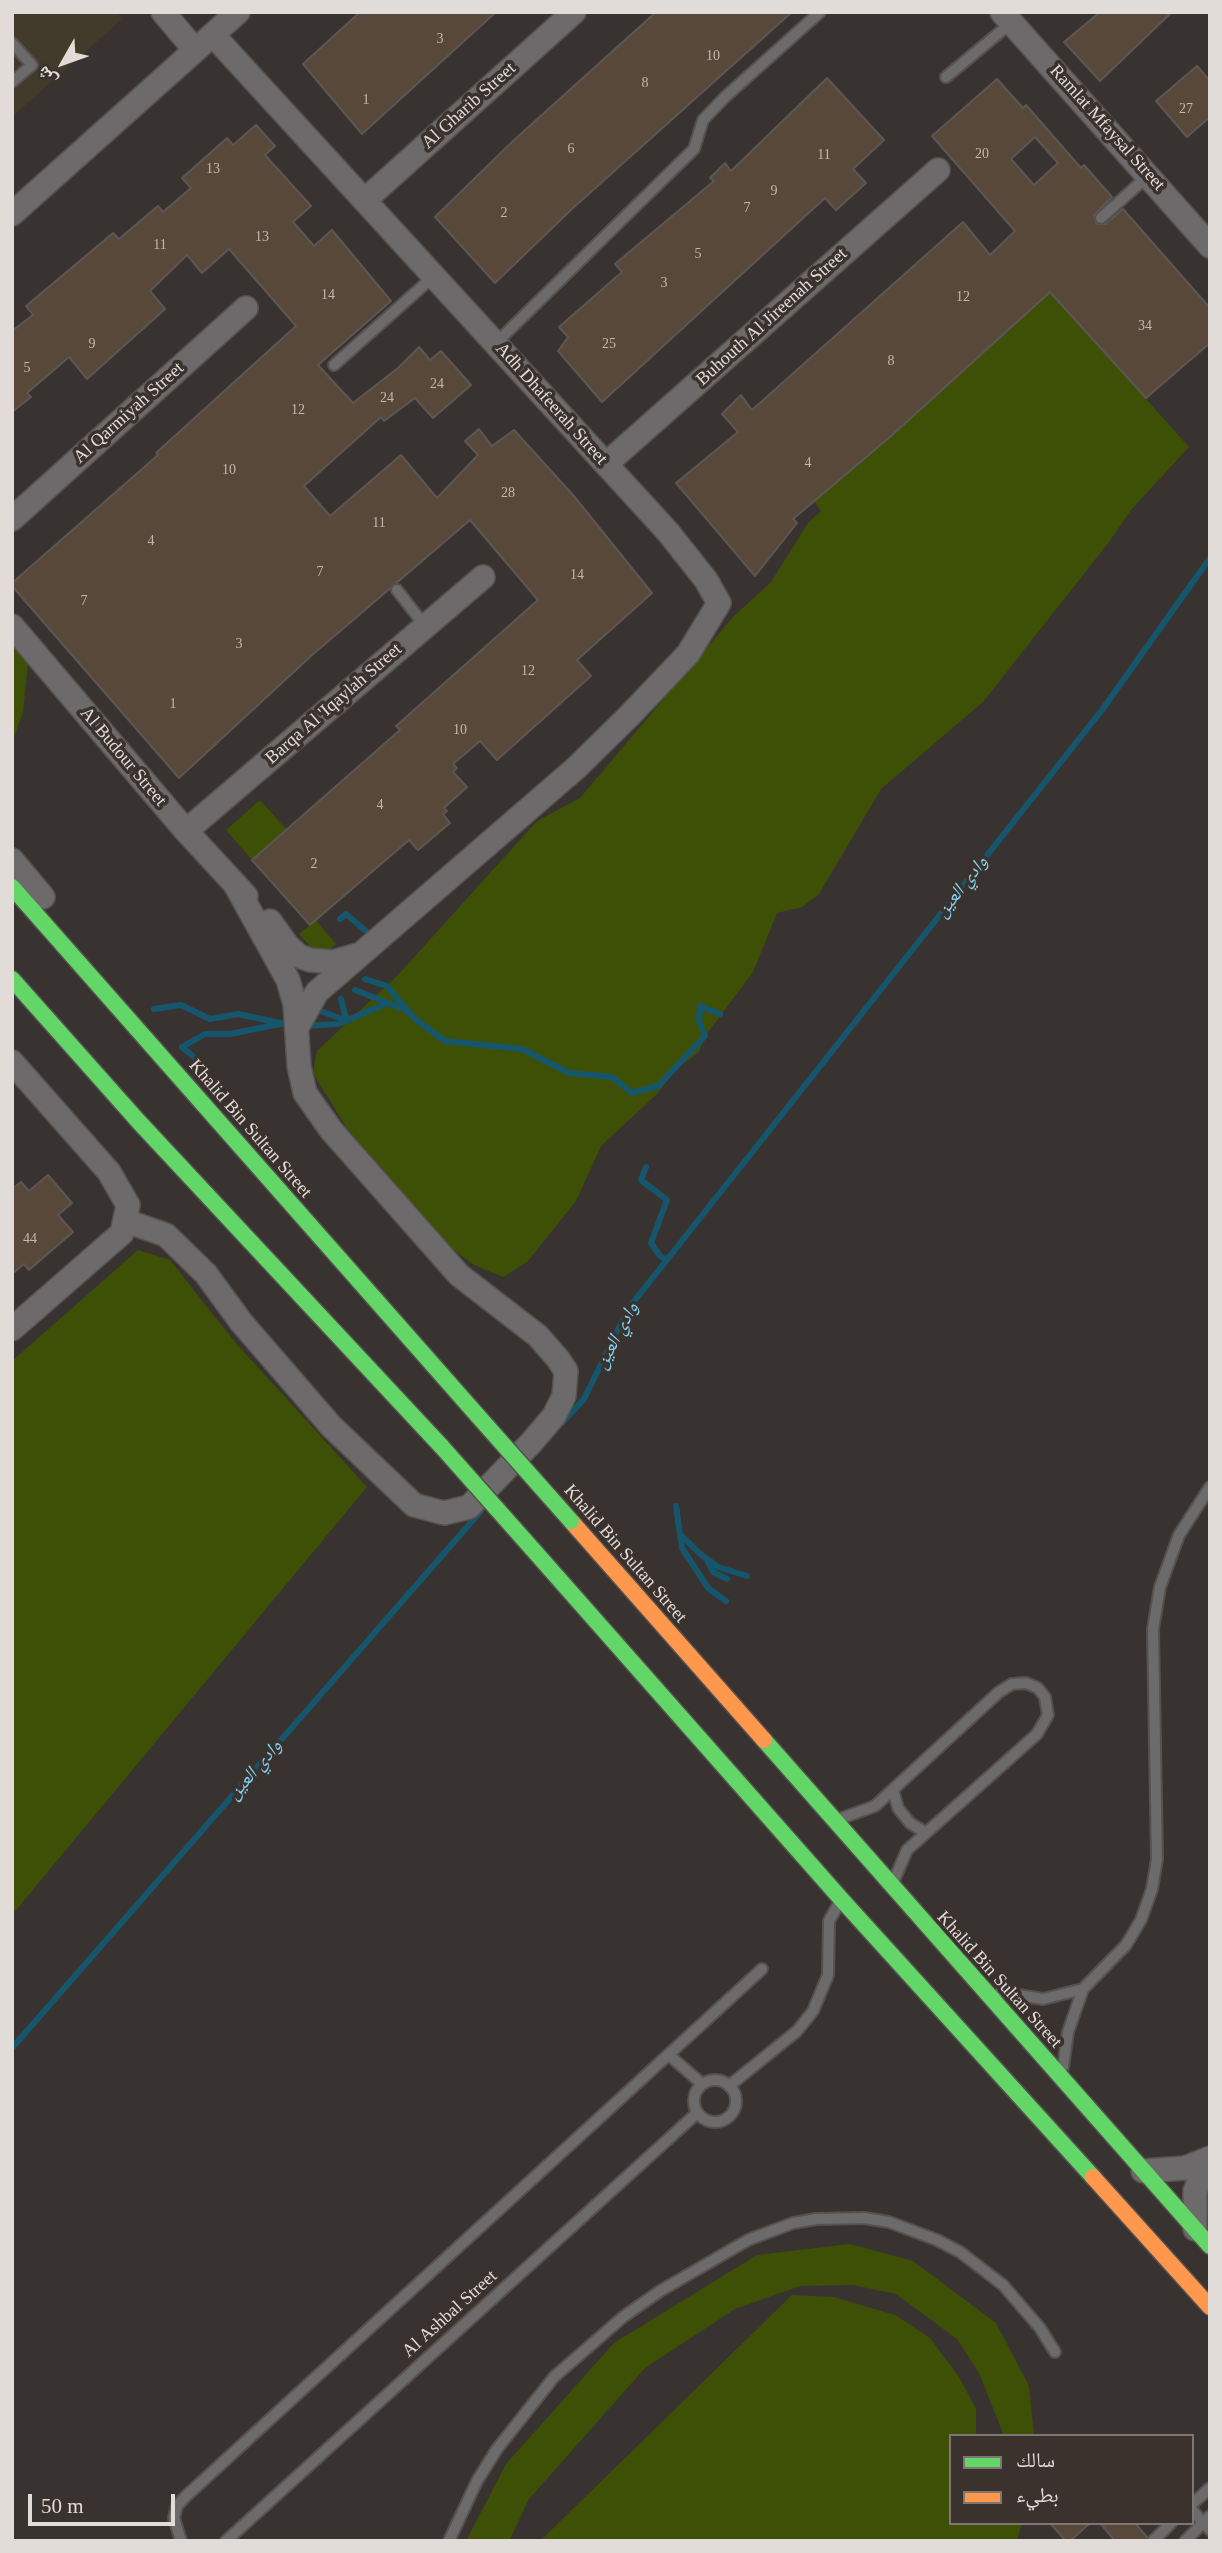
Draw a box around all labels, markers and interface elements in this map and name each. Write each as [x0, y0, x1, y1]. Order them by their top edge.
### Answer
north arrow [28, 28, 98, 98]
house number: 3 [436, 31, 444, 47]
house number: 10 [706, 48, 720, 64]
street label: Al Gharib Street [418, 58, 520, 154]
street label: Ramlat Mfaysal Street [1045, 61, 1169, 195]
text: ش [32, 62, 61, 91]
house number: 8 [642, 75, 648, 91]
house number: 1 [362, 92, 370, 108]
house number: 27 [1179, 101, 1193, 117]
house number: 6 [568, 141, 574, 157]
house number: 20 [975, 146, 989, 162]
house number: 11 [817, 147, 831, 163]
house number: 13 [206, 161, 220, 177]
house number: 9 [770, 183, 778, 199]
house number: 7 [744, 200, 750, 216]
house number: 2 [500, 205, 508, 221]
house number: 13 [255, 229, 269, 245]
house number: 11 [153, 237, 167, 253]
street label: Buhouth Al Jireenah Street [692, 244, 852, 390]
house number: 5 [694, 246, 702, 262]
house number: 3 [660, 275, 668, 291]
house number: 14 [321, 287, 335, 303]
house number: 12 [956, 289, 970, 305]
house number: 34 [1138, 318, 1152, 334]
house number: 9 [88, 336, 96, 352]
house number: 25 [602, 336, 616, 352]
street label: Adh Dhafeerah Street [490, 338, 612, 470]
house number: 8 [888, 353, 894, 369]
street label: Al Qarmiyah Street [69, 358, 189, 468]
house number: 5 [24, 360, 31, 376]
house number: 24 [430, 376, 444, 392]
house number: 24 [380, 390, 394, 406]
house number: 12 [291, 402, 305, 418]
house number: 4 [804, 455, 812, 471]
house number: 10 [222, 462, 236, 478]
house number: 28 [501, 485, 515, 501]
house number: 11 [372, 515, 386, 531]
house number: 4 [148, 533, 154, 549]
house number: 7 [316, 564, 324, 580]
house number: 14 [570, 567, 584, 583]
house number: 7 [80, 593, 88, 609]
house number: 3 [236, 636, 243, 652]
street label: Barqa Al 'Iqaylah Street [261, 639, 407, 769]
house number: 12 [521, 663, 535, 679]
house number: 1 [170, 696, 176, 712]
street label: Al Budour Street [75, 703, 171, 811]
house number: 10 [453, 722, 467, 738]
house number: 4 [376, 797, 384, 813]
water label: وادي العين [931, 852, 993, 922]
house number: 2 [310, 856, 318, 872]
street label: Khalid Bin Sultan Street [184, 1055, 316, 1203]
house number: 44 [23, 1231, 37, 1247]
water label: وادي العين [590, 1299, 644, 1373]
street label: Khalid Bin Sultan Street [559, 1480, 691, 1628]
water label: وادي العين [223, 1735, 287, 1805]
street label: Khalid Bin Sultan Street [932, 1907, 1066, 2053]
street label: Al Ashbal Street [398, 2266, 502, 2362]
legend [949, 2434, 1194, 2525]
text: سالك [1016, 2448, 1055, 2472]
scale bar [32, 2480, 178, 2524]
text: بطيء [1016, 2483, 1059, 2507]
text: 50 m [41, 2494, 84, 2518]

